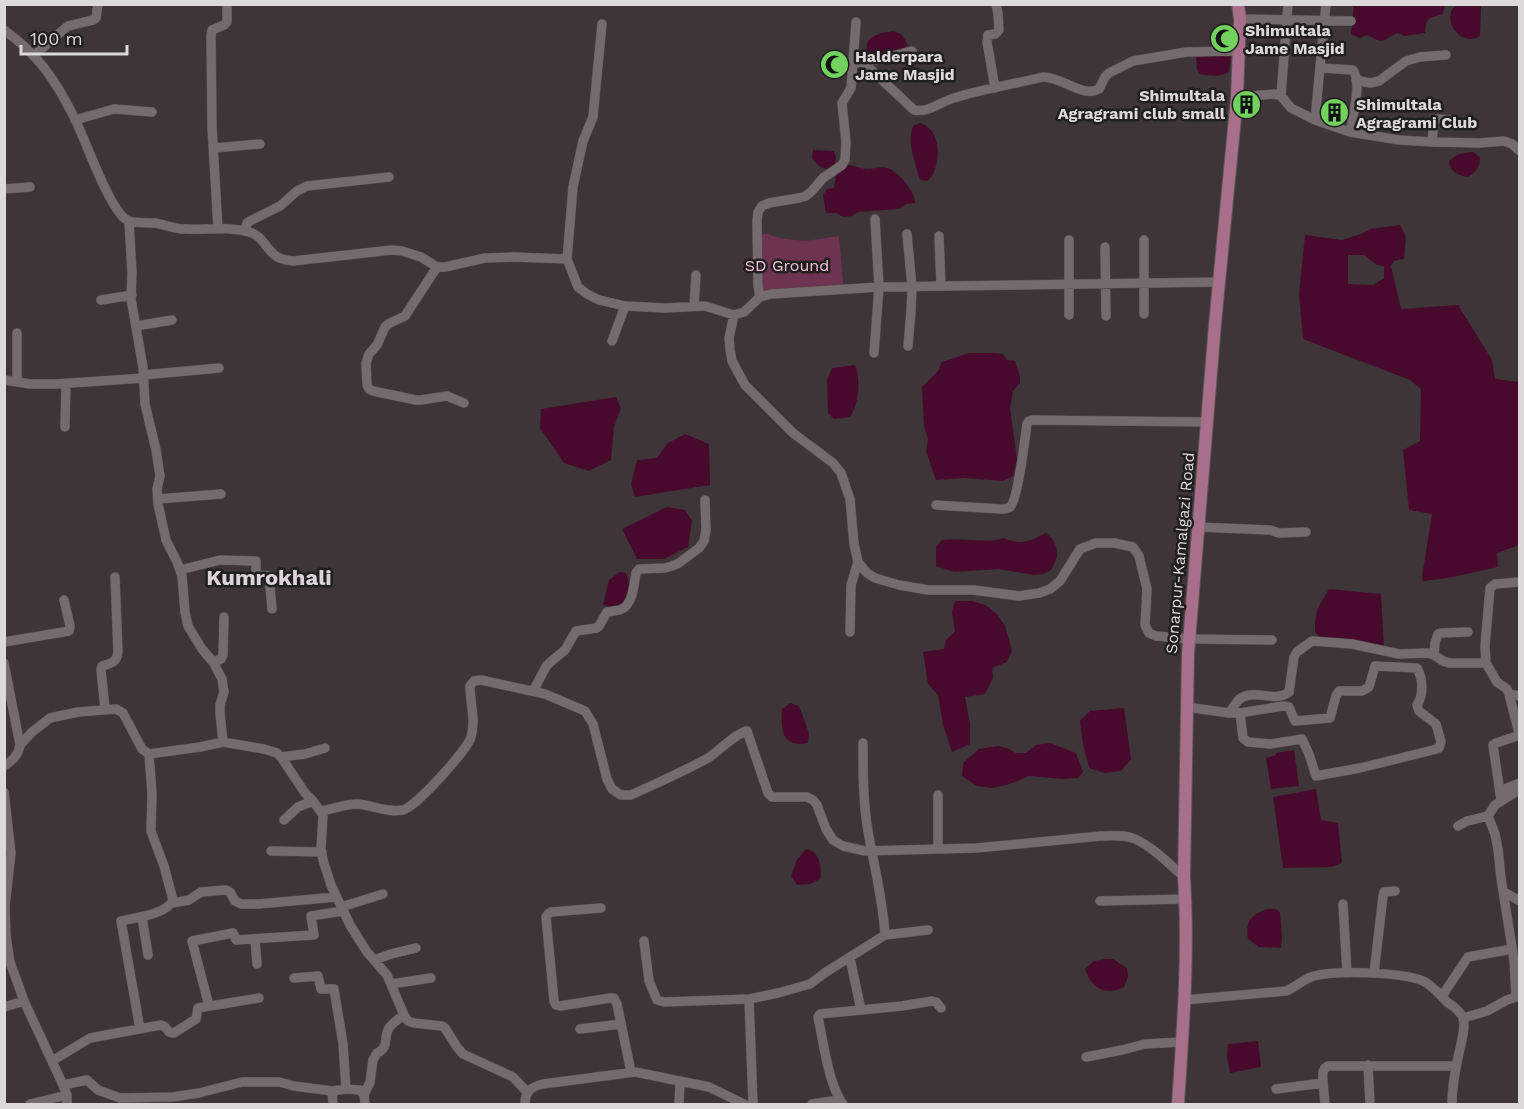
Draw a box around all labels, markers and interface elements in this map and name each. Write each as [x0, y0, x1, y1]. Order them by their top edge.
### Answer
scale bar [21, 18, 128, 56]
place label: Shimultala Jame Masjid [1245, 21, 1345, 58]
mosque icon: Shimultala Jame Masjid [1208, 23, 1240, 55]
text: 100 m [30, 28, 83, 49]
place label: Halderpara Jame Masjid [855, 47, 955, 84]
mosque icon: Halderpara Jame Masjid [818, 49, 850, 81]
place label: Shimultala Agragrami club small [1058, 86, 1226, 123]
building icon: Shimultala Agragrami club small [1230, 88, 1262, 120]
place label: Shimultala Agragrami Club [1356, 95, 1477, 132]
building icon: Shimultala Agragrami Club [1319, 97, 1351, 129]
park label: SD Ground [745, 256, 829, 275]
street label: Sonarpur-Kamalgazi Road [1162, 451, 1198, 655]
district label: Kumrokhali [206, 565, 332, 590]

